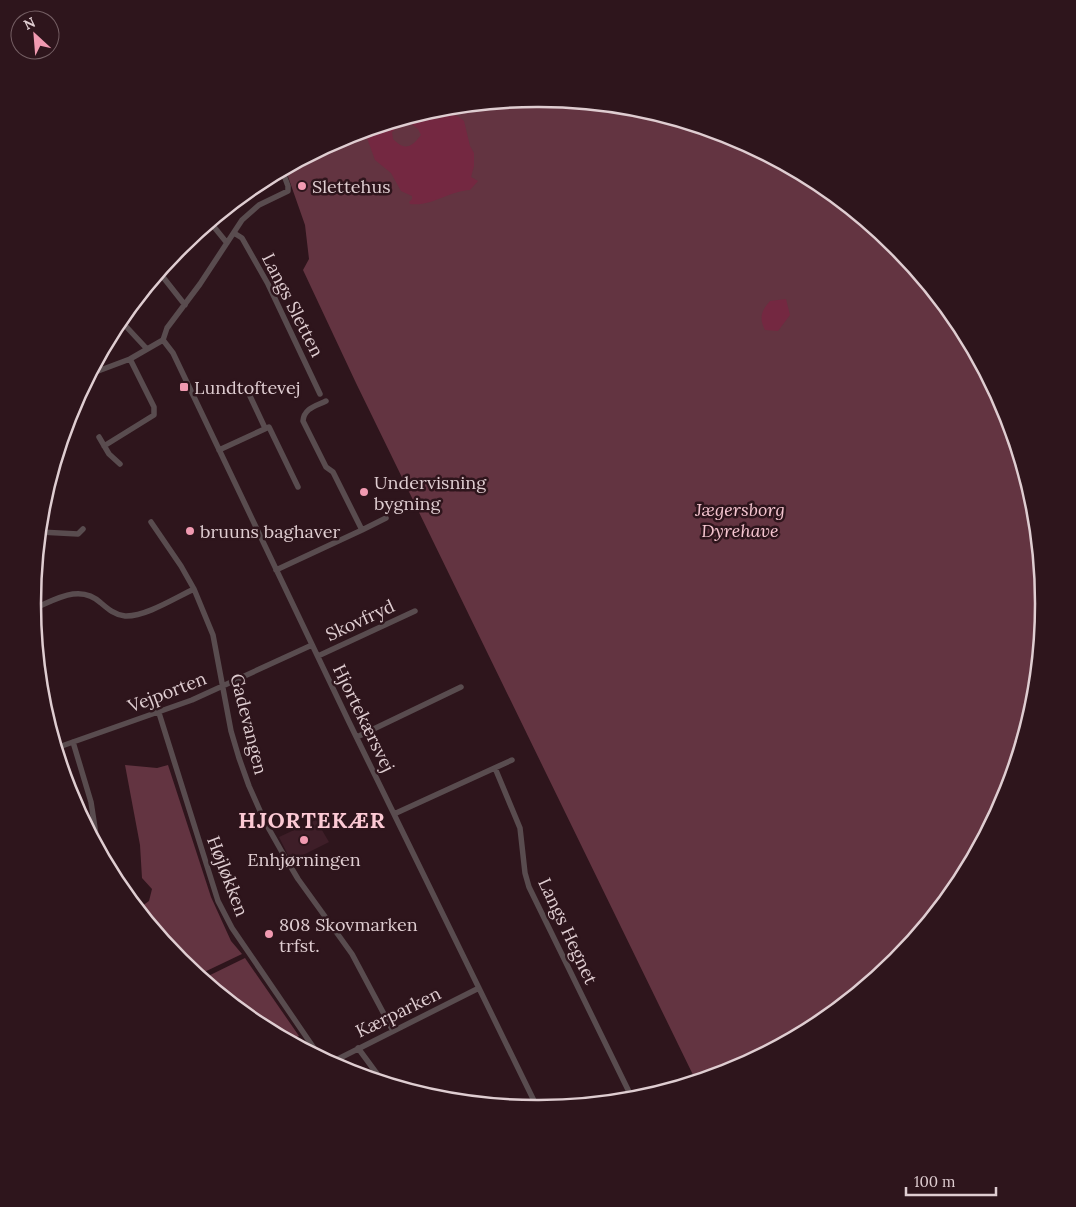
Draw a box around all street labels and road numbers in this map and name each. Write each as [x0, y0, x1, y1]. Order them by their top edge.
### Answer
street label: Langs Sletten [257, 249, 329, 361]
street label: Skovfryd [322, 594, 398, 646]
street label: Hjortekærsvej [328, 660, 400, 776]
street label: Vejporten [124, 666, 210, 718]
street label: Gadevangen [225, 671, 273, 777]
street label: Højløkken [202, 833, 254, 919]
street label: Langs Hegnet [533, 874, 603, 988]
street label: Kærparken [352, 981, 444, 1043]

